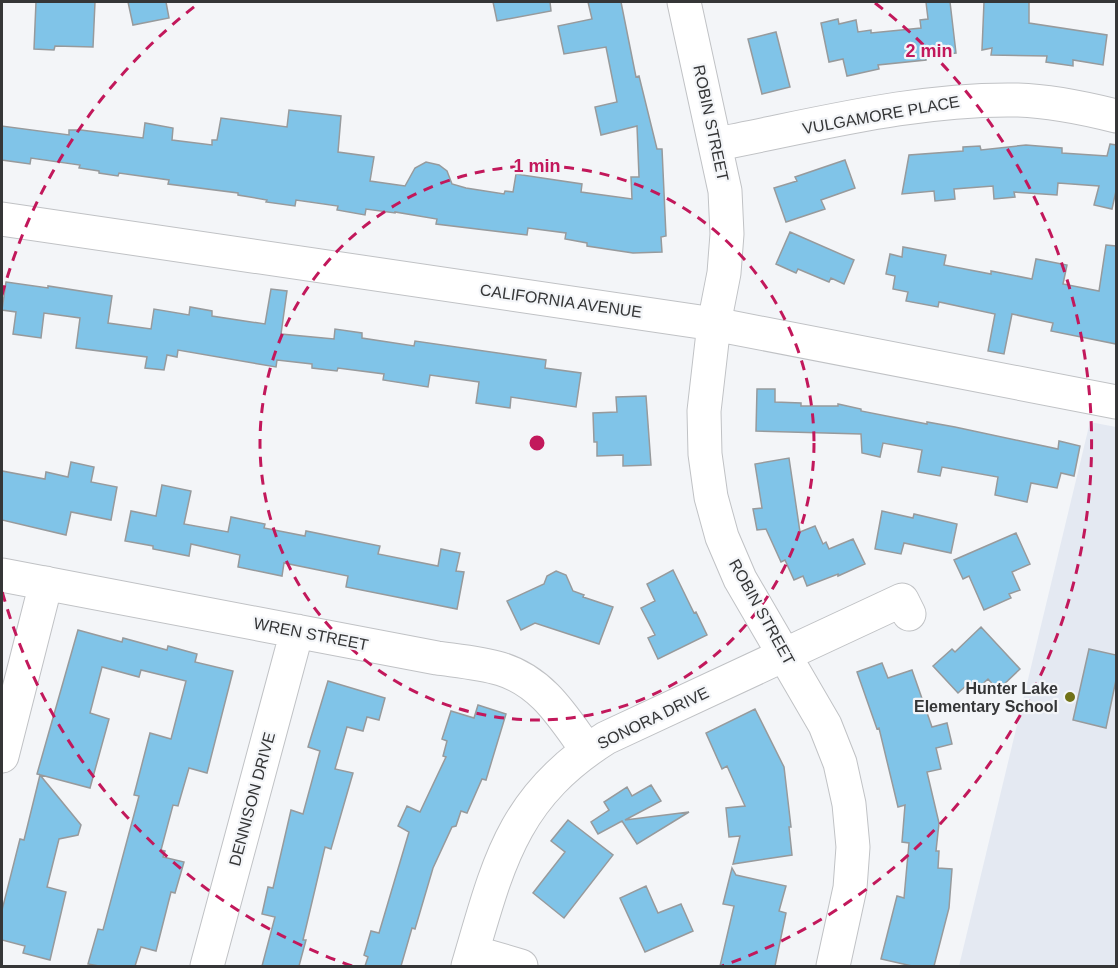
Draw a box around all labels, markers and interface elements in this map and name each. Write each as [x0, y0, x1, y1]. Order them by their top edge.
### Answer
text: 2 min [905, 41, 953, 61]
street label: ROBIN STREET [690, 63, 732, 183]
street label: VULGAMORE PLACE [801, 93, 961, 137]
text: 1 min [513, 156, 561, 176]
street label: CALIFORNIA AVENUE [479, 281, 643, 321]
centre of rings [527, 433, 547, 453]
street label: ROBIN STREET [726, 556, 798, 668]
street label: WREN STREET [252, 615, 370, 653]
place label: Hunter Lake Elementary School [914, 680, 1058, 715]
street label: SONORA DRIVE [595, 684, 711, 752]
marker: Hunter Lake Elementary School [1063, 690, 1077, 704]
street label: DENNISON DRIVE [226, 730, 278, 868]

